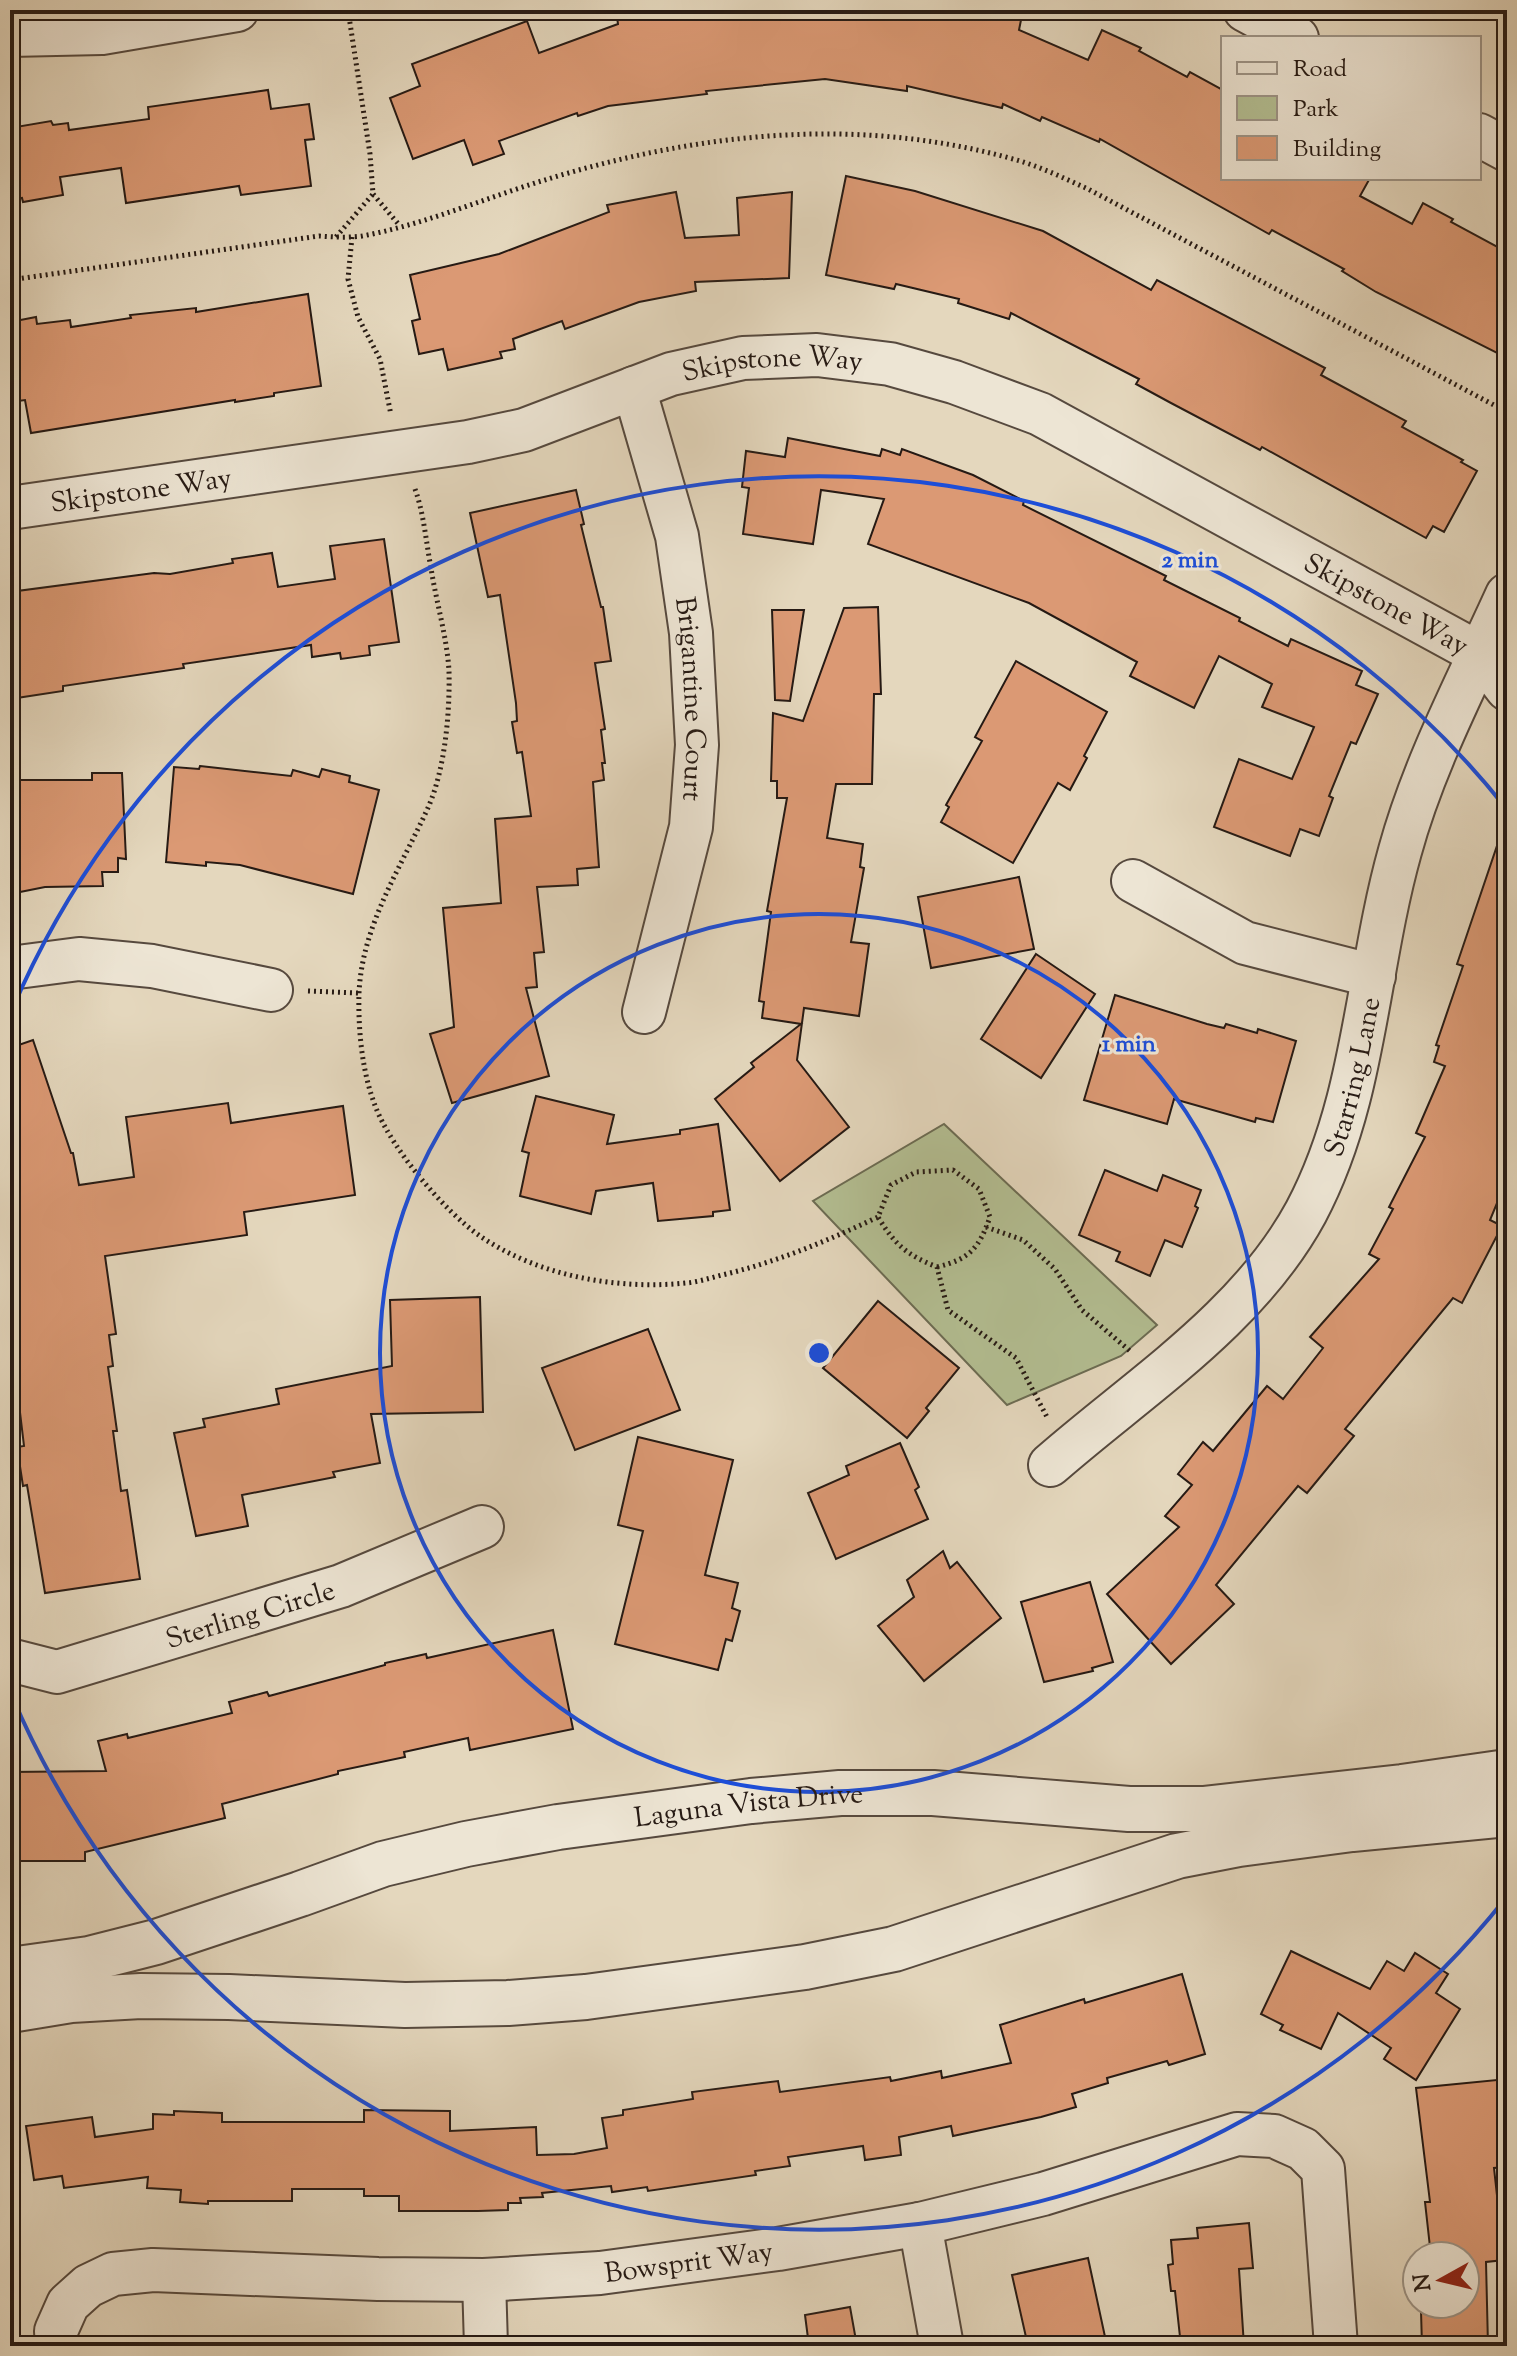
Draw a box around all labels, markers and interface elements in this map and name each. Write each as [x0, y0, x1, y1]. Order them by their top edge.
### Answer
legend [1221, 36, 1481, 180]
text: Road [1293, 53, 1347, 87]
text: Park [1293, 93, 1339, 127]
text: Building [1293, 133, 1382, 167]
street label: Skipstone Way [678, 337, 865, 394]
street label: Skipstone Way [48, 459, 234, 525]
text: 2 min [1161, 544, 1219, 578]
street label: Skipstone Way [1296, 545, 1475, 667]
street label: Brigantine Court [663, 594, 714, 803]
street label: Starring Lane [1315, 994, 1392, 1163]
text: 1 min [1102, 1028, 1157, 1062]
centre of rings [805, 1339, 833, 1367]
street label: Sterling Circle [161, 1572, 340, 1661]
street label: Laguna Vista Drive [632, 1776, 863, 1840]
street label: Bowsprit Way [602, 2233, 775, 2295]
north arrow [1401, 2240, 1481, 2320]
text: N [1407, 2271, 1441, 2293]

